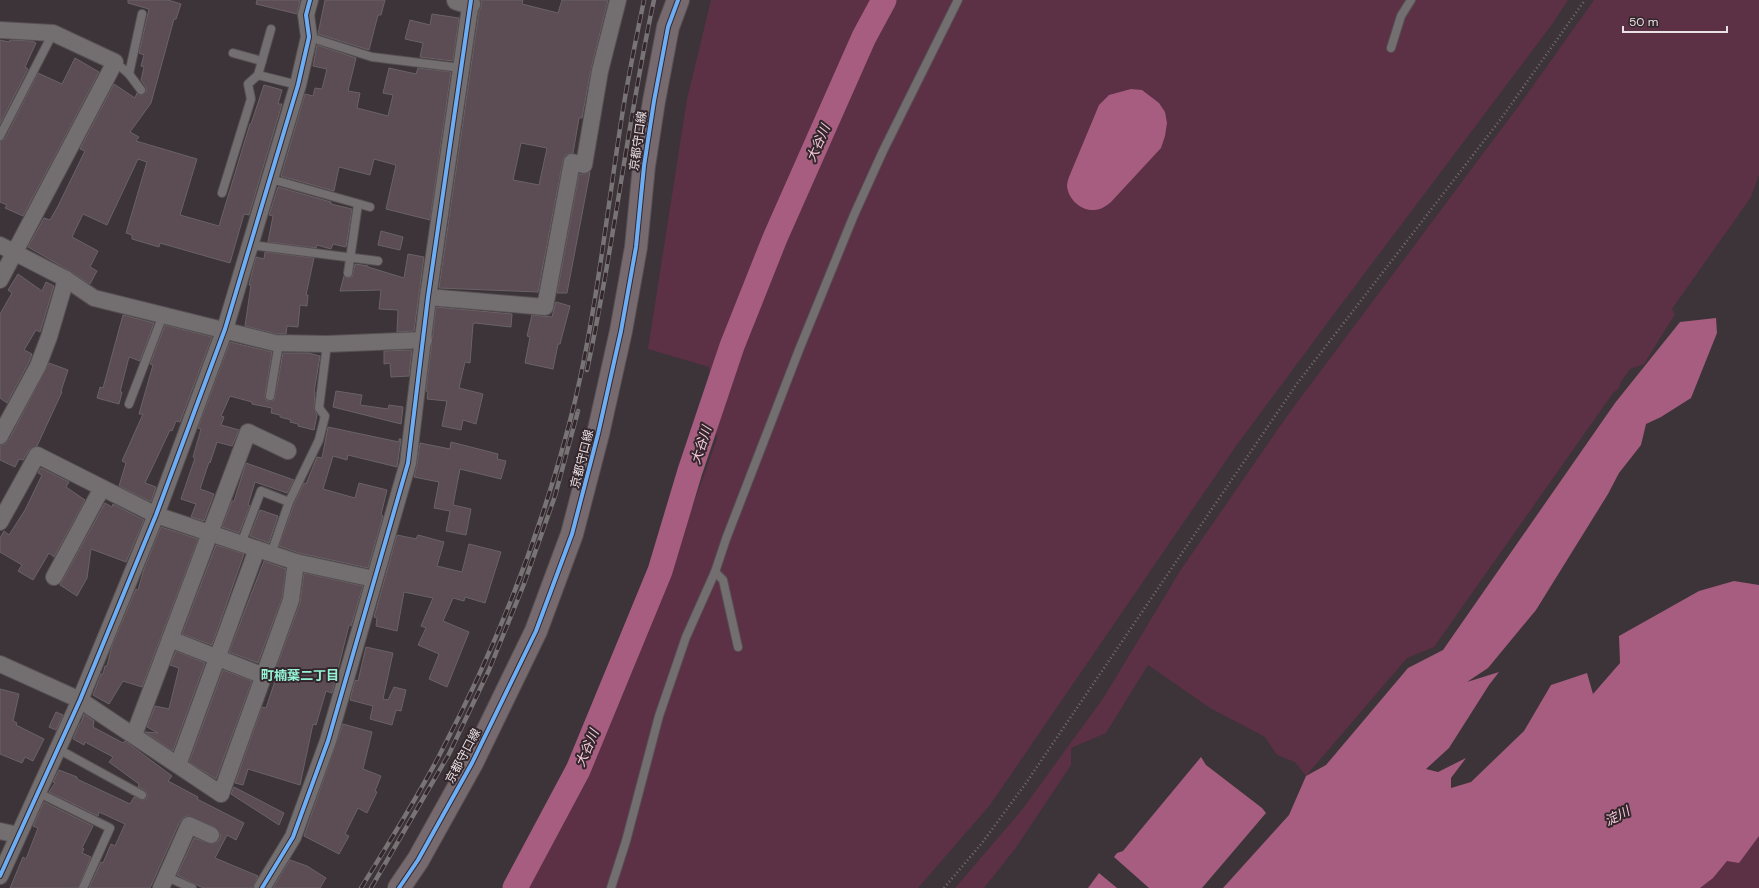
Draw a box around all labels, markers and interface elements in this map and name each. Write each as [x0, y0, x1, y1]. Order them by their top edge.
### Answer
scale bar [1623, 8, 1727, 34]
text: 50 m [1629, 14, 1658, 30]
street label: 京都守口線 [626, 110, 650, 172]
water label: 大谷川 [802, 120, 835, 164]
water label: 大谷川 [687, 422, 716, 466]
street label: 京都守口線 [567, 428, 597, 490]
district label: 町楠葉二丁目 [261, 667, 339, 684]
water label: 大谷川 [572, 725, 603, 769]
street label: 京都守口線 [442, 726, 484, 786]
water label: 淀川 [1602, 802, 1634, 829]

